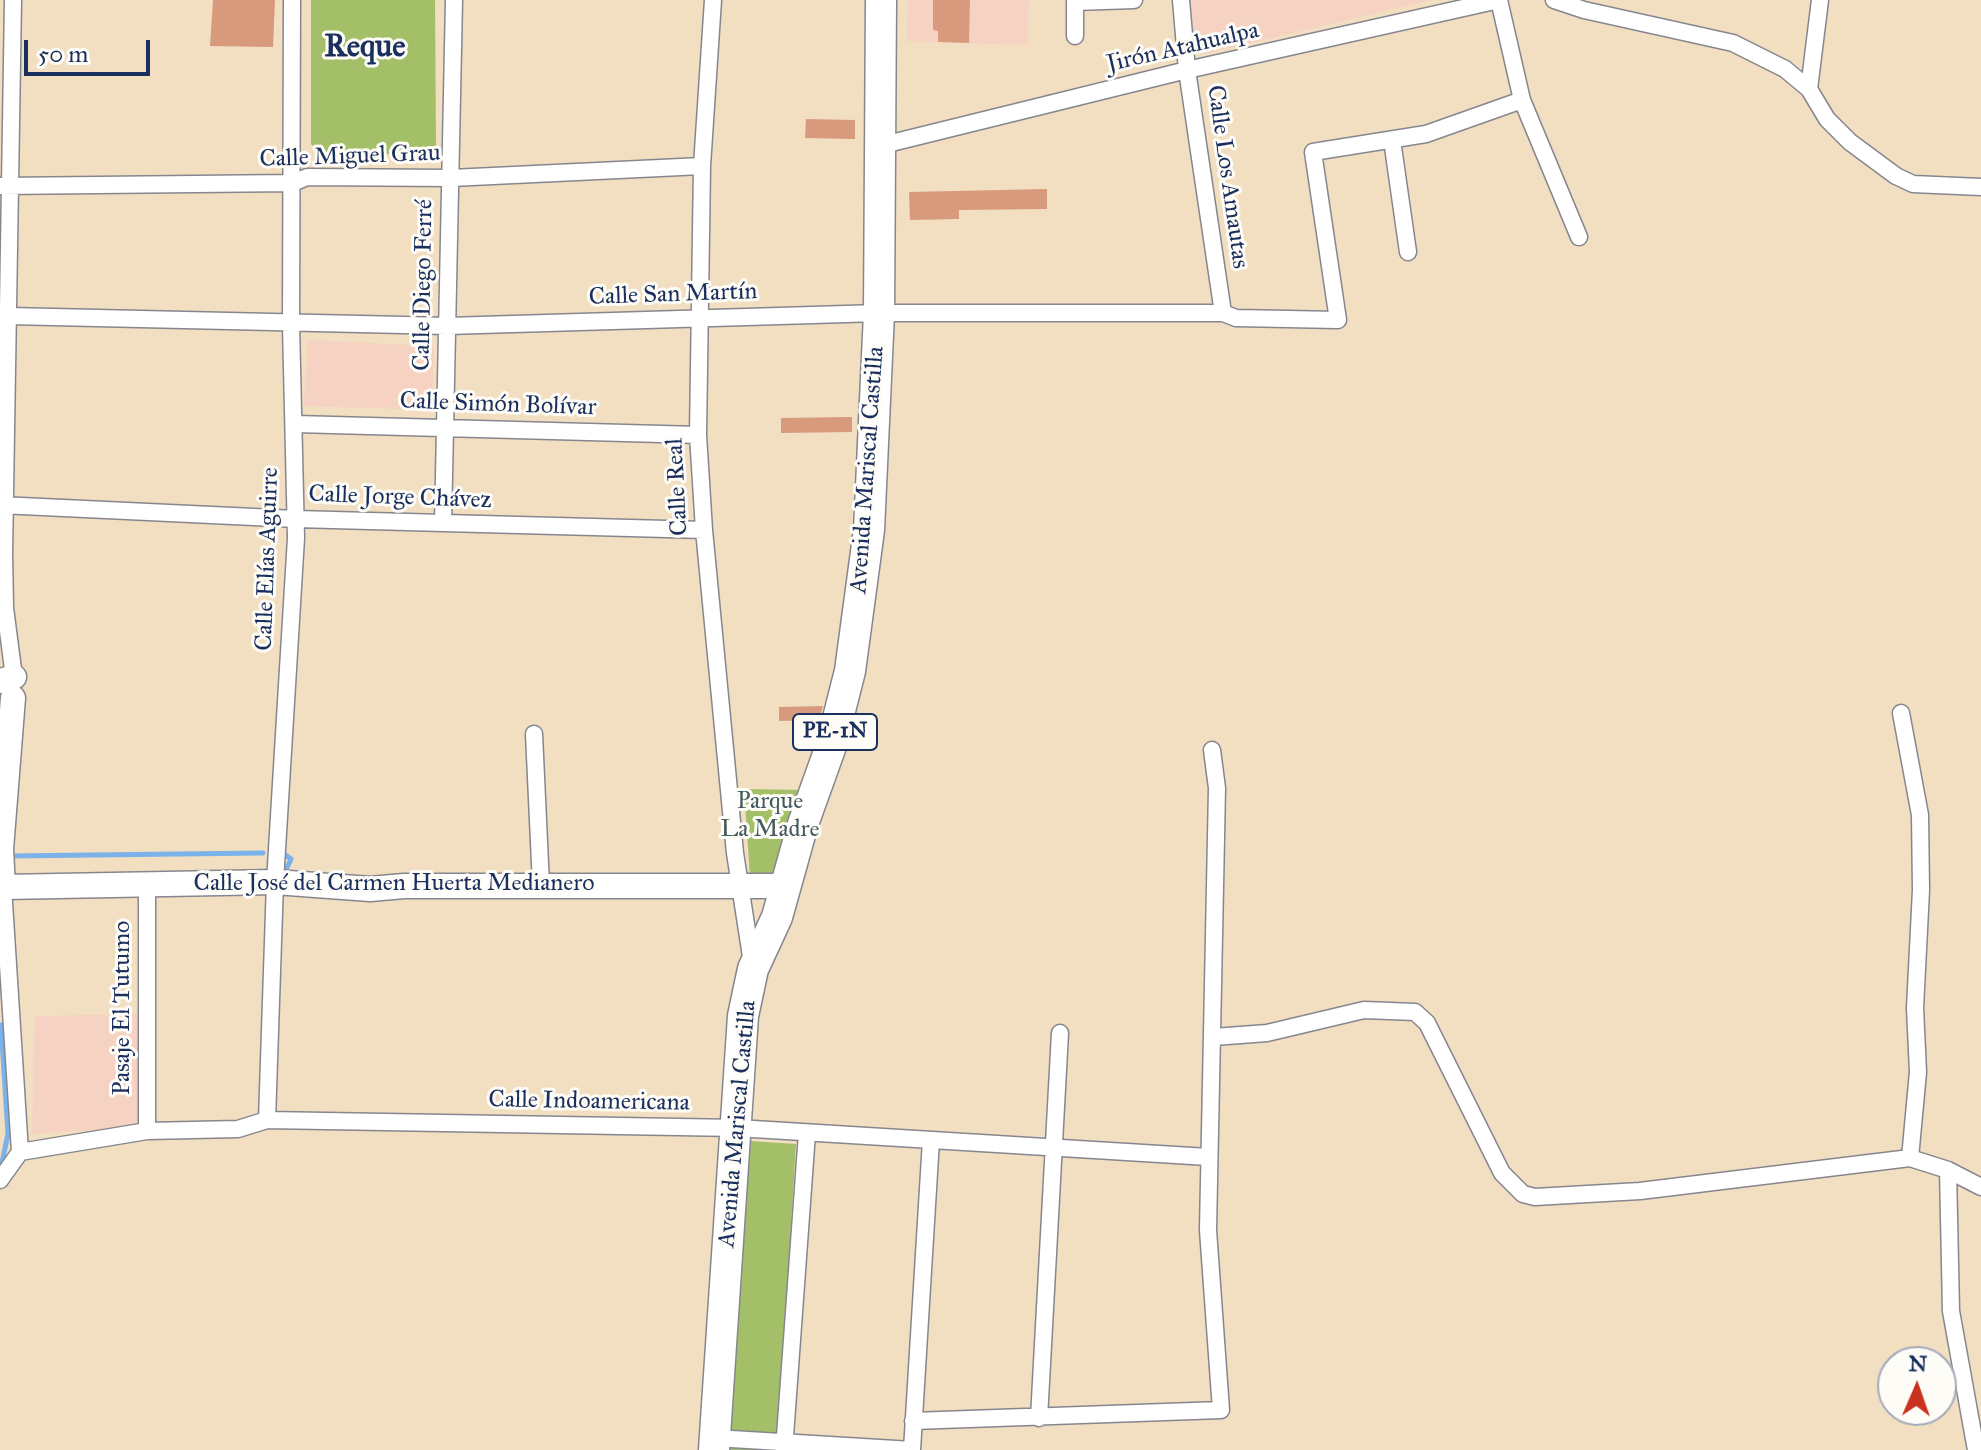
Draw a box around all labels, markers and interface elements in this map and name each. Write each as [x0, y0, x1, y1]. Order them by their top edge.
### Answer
street label: Jirón Atahualpa [1104, 17, 1262, 79]
scale bar [28, 24, 154, 74]
district label: Reque [324, 29, 406, 67]
text: 50 m [38, 39, 88, 69]
street label: Calle Los Amautas [1200, 83, 1254, 271]
street label: Calle Miguel Grau [259, 139, 441, 175]
street label: Calle Diego Ferré [408, 199, 440, 371]
street label: Calle San Martín [588, 278, 758, 312]
street label: Avenida Mariscal Castilla [845, 345, 891, 595]
street label: Calle Simón Bolívar [399, 387, 597, 423]
street label: Calle Real [661, 437, 695, 537]
street label: Calle Elías Aguirre [250, 467, 286, 651]
street label: Calle Jorge Chávez [308, 480, 492, 516]
road number: PE-1N [793, 714, 877, 750]
park label: Parque La Madre [721, 788, 819, 844]
street label: Calle José del Carmen Huerta Medianero [194, 870, 594, 898]
street label: Pasaje El Tutumo [109, 921, 137, 1095]
street label: Avenida Mariscal Castilla [713, 999, 763, 1249]
street label: Calle Indoamericana [488, 1086, 690, 1118]
north arrow [1877, 1346, 1957, 1426]
text: N [1908, 1350, 1928, 1377]

